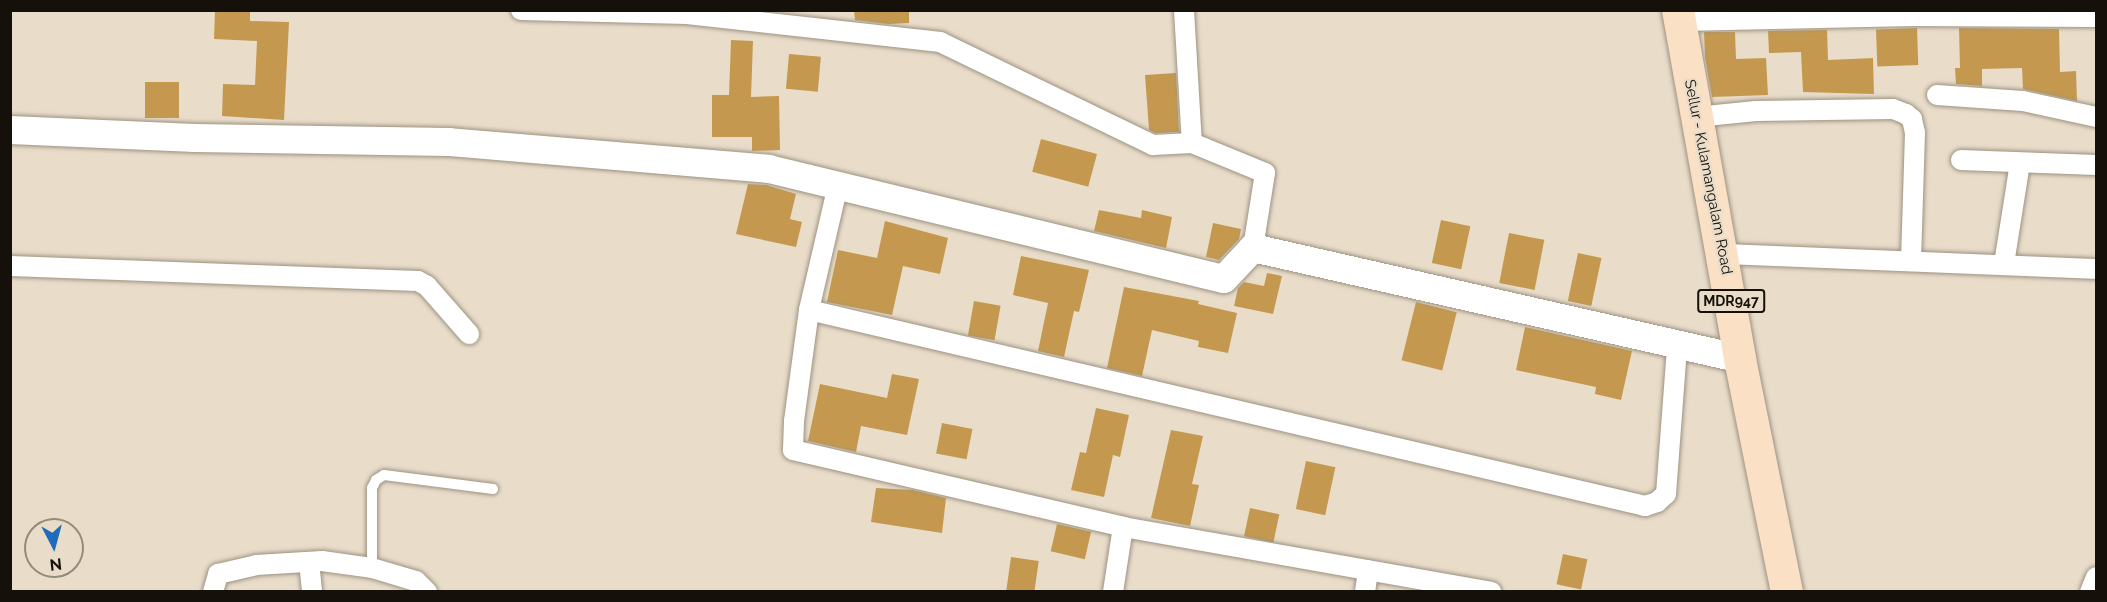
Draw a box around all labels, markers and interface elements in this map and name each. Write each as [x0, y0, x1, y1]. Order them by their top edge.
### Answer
street label: Sellur - Kulamangalam Road [1680, 78, 1736, 276]
road number: MDR947 [1696, 290, 1766, 312]
north arrow [24, 518, 84, 578]
text: N [49, 554, 63, 574]

